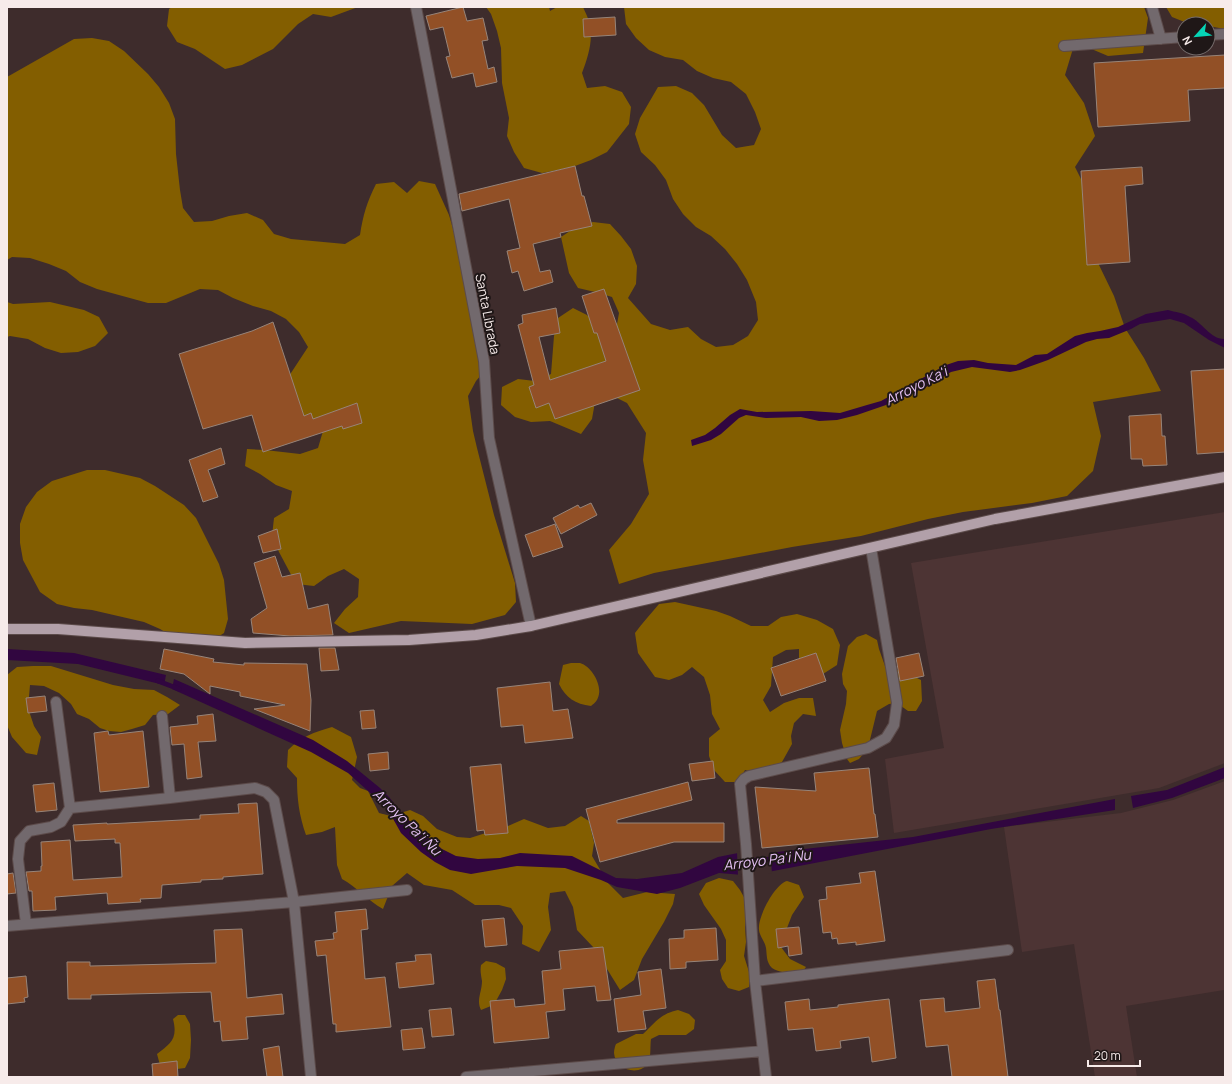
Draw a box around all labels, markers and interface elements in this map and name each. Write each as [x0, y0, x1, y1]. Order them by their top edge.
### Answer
north arrow [1176, 16, 1216, 56]
text: N [1178, 34, 1195, 48]
street label: Santa Librada [471, 272, 505, 356]
water label: Arroyo Ka'i [881, 361, 952, 409]
water label: Arroyo Pa'i Ñu [369, 784, 447, 860]
water label: Arroyo Pa'i Ñu [722, 845, 813, 874]
scale bar [1088, 1042, 1140, 1068]
text: 20 m [1094, 1047, 1121, 1064]

